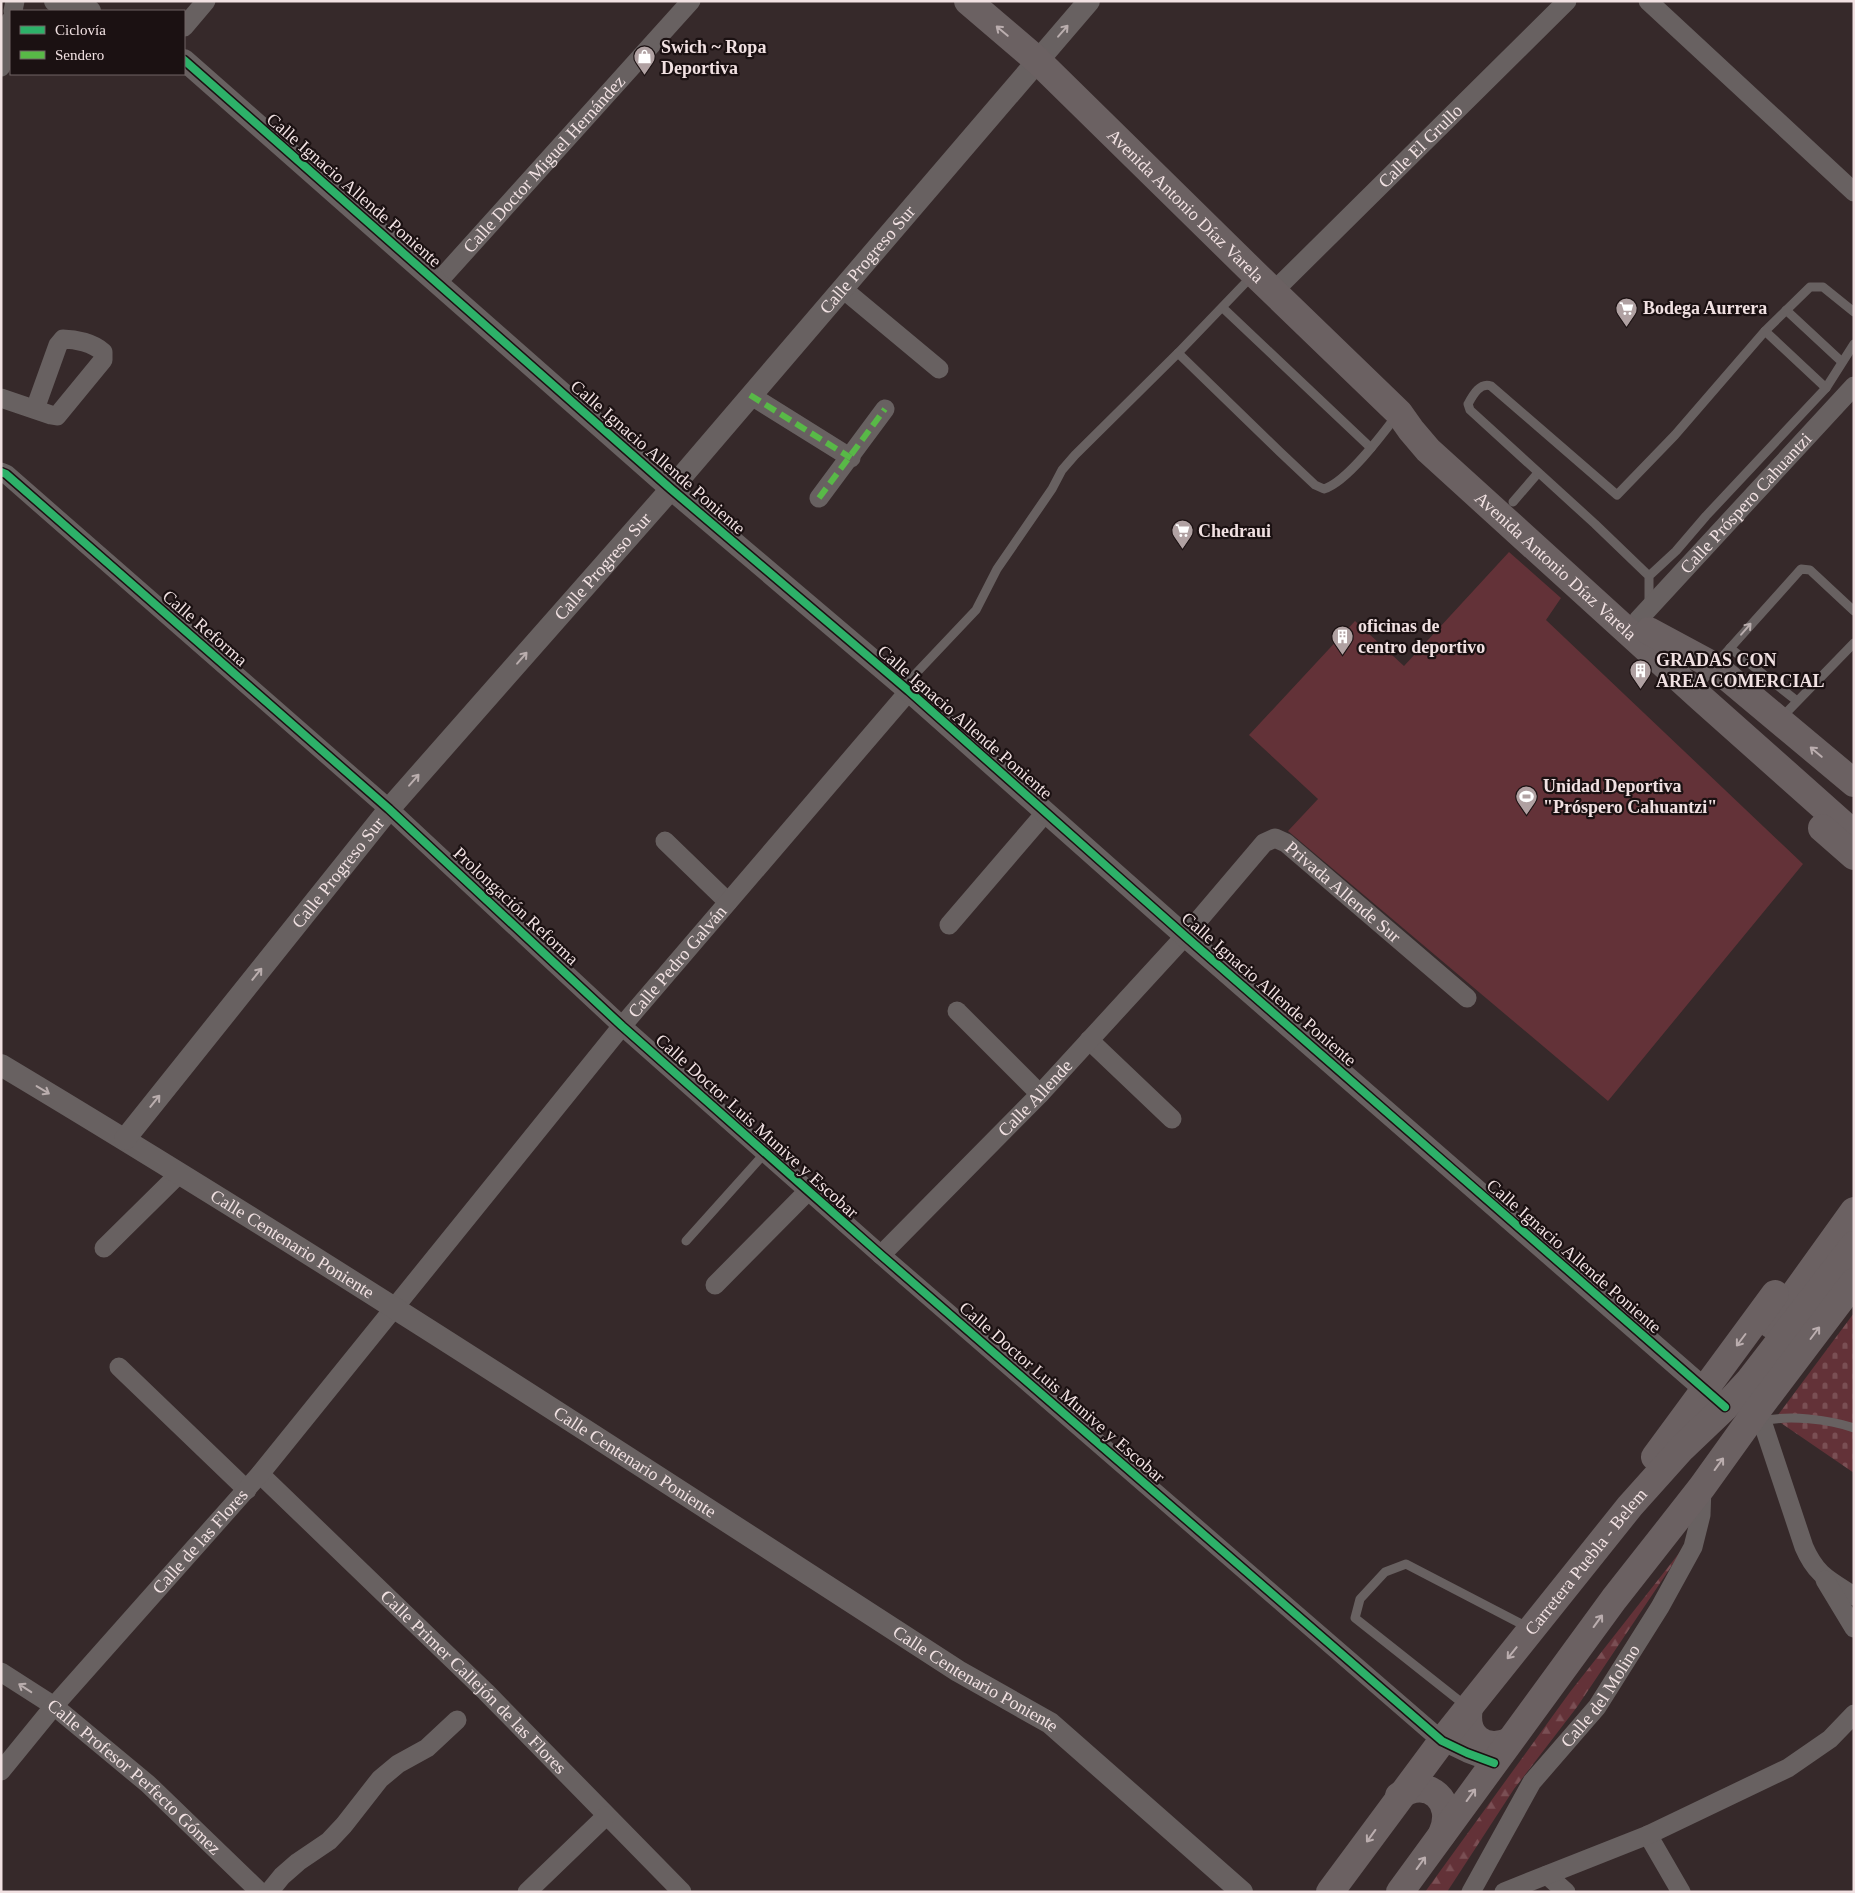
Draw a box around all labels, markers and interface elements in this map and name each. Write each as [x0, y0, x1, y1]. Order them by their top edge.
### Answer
legend [10, 10, 185, 75]
text: Ciclovía [55, 22, 106, 38]
one-way arrow [1057, 24, 1069, 37]
one-way arrow [996, 25, 1009, 36]
place label: Swich ~ Ropa Deportiva [661, 37, 766, 78]
shop icon: Swich ~ Ropa Deportiva [633, 45, 657, 76]
text: Sendero [55, 47, 104, 63]
street label: Calle Doctor Miguel Hernández [459, 71, 629, 257]
street label: Calle El Grullo [1374, 100, 1467, 192]
street label: Calle Ignacio Allende Poniente [263, 109, 445, 271]
street label: Avenida Antonio Díaz Varela [1103, 125, 1268, 287]
street label: Calle Progreso Sur [816, 202, 919, 318]
supermarket icon: Bodega Aurrera [1615, 296, 1639, 327]
place label: Bodega Aurrera [1643, 298, 1767, 318]
street label: Calle Ignacio Allende Poniente [567, 376, 749, 538]
street label: Calle Próspero Cahuantzi [1676, 429, 1816, 578]
street label: Avenida Antonio Díaz Varela [1471, 488, 1641, 644]
street label: Calle Progreso Sur [550, 509, 655, 624]
supermarket icon: Chedraui [1170, 519, 1194, 550]
place label: Chedraui [1198, 521, 1271, 541]
street label: Calle Reforma [159, 586, 251, 670]
place label: oficinas de centro deportivo [1358, 616, 1485, 657]
one-way arrow [1740, 623, 1752, 636]
building icon: oficinas de centro deportivo [1330, 624, 1354, 655]
street label: Calle Ignacio Allende Poniente [874, 641, 1056, 803]
place label: GRADAS CON AREA COMERCIAL [1656, 650, 1825, 691]
one-way arrow [516, 652, 527, 665]
building icon: GRADAS CON AREA COMERCIAL [1628, 658, 1652, 689]
one-way arrow [1810, 747, 1823, 758]
one-way arrow [409, 773, 420, 786]
place label: Unidad Deportiva "Próspero Cahuantzi" [1543, 776, 1717, 817]
sports icon: Unidad Deportiva "Próspero Cahuantzi" [1515, 784, 1539, 815]
street label: Calle Progreso Sur [288, 813, 388, 932]
street label: Privada Allende Sur [1281, 837, 1405, 947]
street label: Prolongación Reforma [449, 843, 583, 969]
street label: Calle Pedro Galván [624, 901, 731, 1022]
street label: Calle Ignacio Allende Poniente [1178, 908, 1360, 1070]
one-way arrow [251, 968, 262, 981]
street label: Calle Doctor Luis Munive y Escobar [652, 1030, 862, 1222]
street label: Calle Allende [994, 1056, 1076, 1141]
one-way arrow [36, 1085, 50, 1095]
one-way arrow [150, 1095, 161, 1108]
street label: Calle Ignacio Allende Poniente [1483, 1175, 1665, 1337]
street label: Calle Centenario Poniente [207, 1185, 378, 1303]
street label: Calle Doctor Luis Munive y Escobar [955, 1297, 1169, 1487]
one-way arrow [1810, 1327, 1821, 1340]
one-way arrow [1736, 1333, 1746, 1347]
street label: Calle Centenario Poniente [550, 1402, 720, 1522]
one-way arrow [1714, 1457, 1724, 1471]
street label: Carretera Puebla - Belem [1521, 1484, 1651, 1639]
street label: Calle de las Flores [148, 1485, 252, 1598]
street label: Calle Primer Callejón de las Flores [377, 1586, 570, 1778]
one-way arrow [1593, 1614, 1603, 1628]
street label: Calle Centenario Poniente [889, 1622, 1063, 1736]
street label: Calle del Molino [1557, 1641, 1644, 1751]
one-way arrow [1507, 1646, 1518, 1659]
one-way arrow [19, 1682, 33, 1692]
street label: Calle Profesor Perfecto Gómez [44, 1695, 225, 1859]
one-way arrow [1466, 1788, 1476, 1802]
one-way arrow [1366, 1829, 1376, 1843]
one-way arrow [1416, 1856, 1426, 1870]

